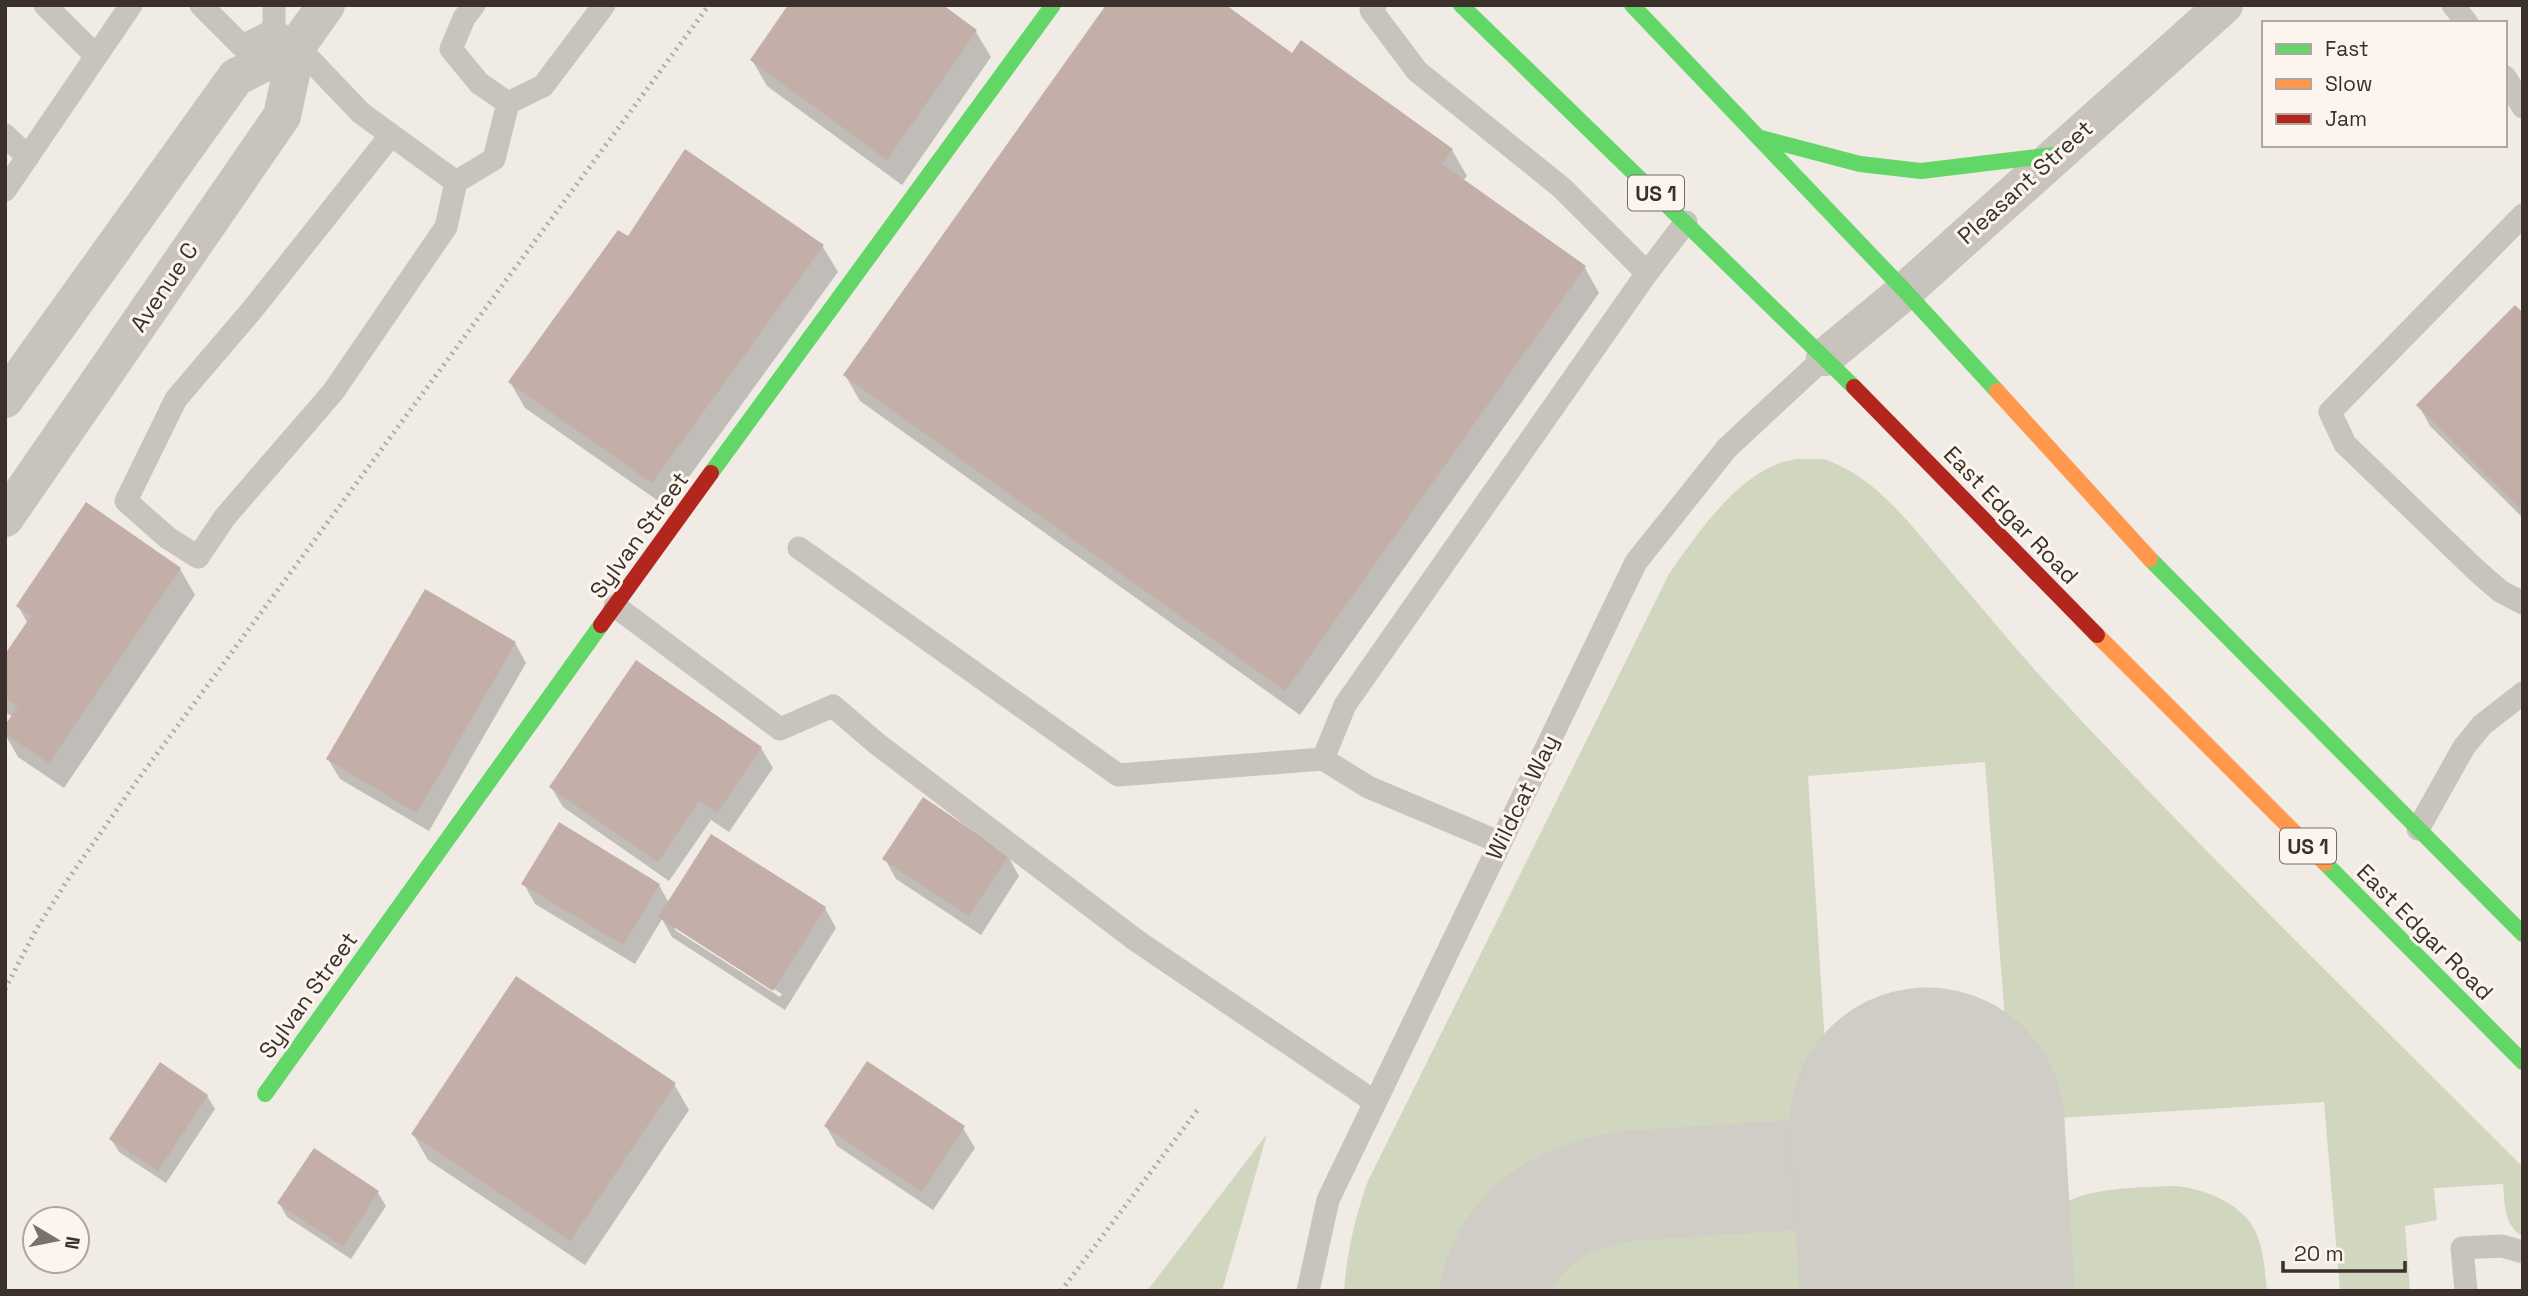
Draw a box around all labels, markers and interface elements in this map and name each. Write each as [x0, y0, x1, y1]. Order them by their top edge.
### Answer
legend [2262, 21, 2507, 147]
text: Fast [2325, 35, 2369, 62]
text: Slow [2325, 70, 2373, 97]
text: Jam [2325, 105, 2367, 132]
street label: Pleasant Street [1951, 113, 2099, 251]
road number: US 1 [1628, 176, 1684, 210]
street label: Avenue C [123, 236, 205, 338]
street label: East Edgar Road [1937, 439, 2085, 591]
street label: Sylvan Street [583, 466, 695, 604]
street label: Wildcat Way [1479, 729, 1565, 865]
road number: US 1 [2280, 828, 2336, 864]
street label: East Edgar Road [2350, 857, 2500, 1007]
street label: Sylvan Street [252, 926, 364, 1064]
north arrow [21, 1205, 91, 1275]
scale bar [2283, 1230, 2406, 1274]
text: N [59, 1234, 86, 1251]
text: 20 m [2294, 1240, 2344, 1267]

